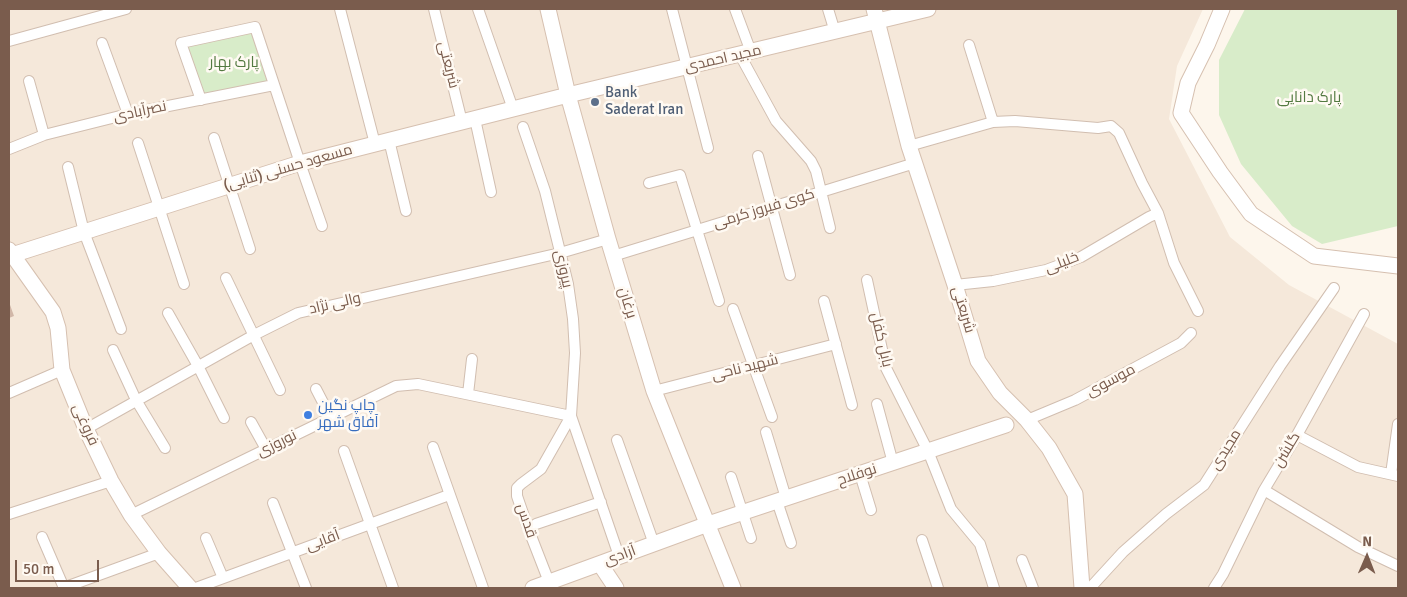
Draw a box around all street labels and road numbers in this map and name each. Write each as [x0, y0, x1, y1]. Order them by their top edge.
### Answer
street label: شریعتی [433, 40, 463, 90]
street label: مجید احمدی [683, 41, 763, 77]
street label: نصرآبادی [112, 98, 168, 126]
street label: مسعود حسنی (ثنایی) [221, 141, 355, 195]
street label: کوی فیروز کرمی [711, 185, 817, 233]
street label: پیروزی [550, 248, 576, 290]
street label: خلیلی [1042, 248, 1082, 278]
street label: شریعتی [947, 284, 979, 336]
street label: برغان [614, 285, 640, 321]
street label: والی نژاد [307, 289, 363, 319]
street label: بابل کفل [866, 311, 896, 369]
street label: شهید ناحی [710, 351, 780, 385]
street label: موسوی [1083, 361, 1139, 401]
street label: فروغی [68, 401, 102, 449]
street label: مجیدی [1207, 426, 1245, 474]
street label: نوروزی [254, 427, 300, 461]
street label: گلشن [1270, 429, 1304, 471]
street label: نوفلاح [835, 460, 879, 490]
street label: قدس [512, 501, 540, 541]
street label: آقایی [304, 527, 342, 555]
street label: آزادی [602, 542, 638, 570]

